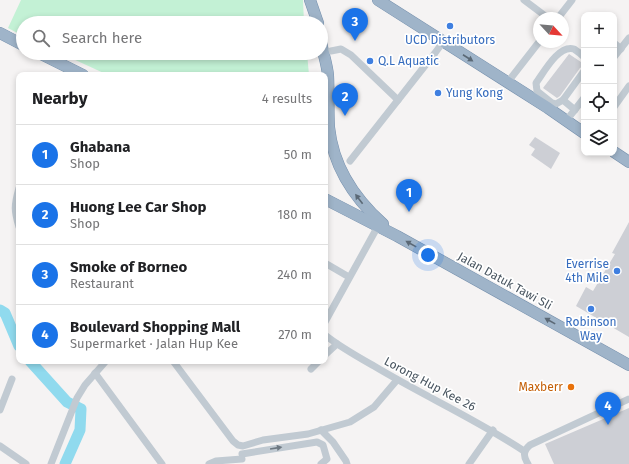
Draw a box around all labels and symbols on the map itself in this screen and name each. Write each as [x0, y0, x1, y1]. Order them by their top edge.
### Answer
pin: 3 [342, 8, 368, 41]
north arrow [533, 12, 569, 48]
marker: UCD Distributors [445, 21, 455, 31]
place label: UCD Distributors [405, 33, 495, 47]
place label: Q.L Aquatic [378, 54, 439, 68]
one-way arrow [463, 54, 473, 62]
marker: Q.L Aquatic [365, 56, 375, 66]
pin: 2 [332, 83, 358, 116]
place label: Yung Kong [446, 86, 503, 100]
marker: Yung Kong [433, 88, 443, 98]
pin: 1 [396, 179, 422, 212]
one-way arrow [355, 194, 363, 205]
one-way arrow [405, 241, 417, 247]
your location [418, 245, 438, 265]
street label: Jalan Datuk Tawi Sli [455, 249, 555, 313]
place label: Everrise 4th Mile [565, 257, 609, 285]
marker: Everrise 4th Mile [612, 266, 622, 276]
marker: Robinson Way [586, 304, 596, 314]
place label: Robinson Way [565, 315, 617, 343]
one-way arrow [544, 317, 555, 324]
street label: Lorong Hup Kee 26 [382, 354, 478, 414]
place label: Maxberr [518, 380, 563, 394]
marker: Maxberr [566, 382, 576, 392]
pin: 4 [595, 392, 621, 425]
one-way arrow [270, 445, 282, 451]

